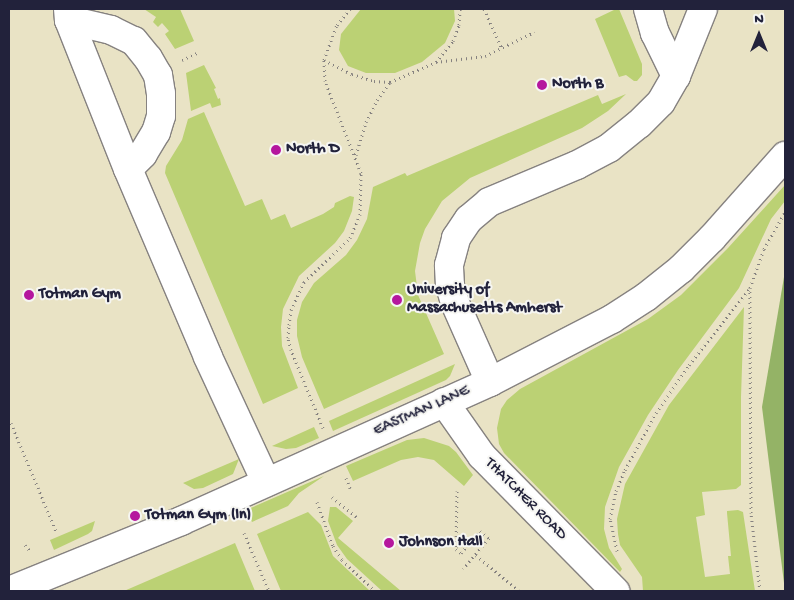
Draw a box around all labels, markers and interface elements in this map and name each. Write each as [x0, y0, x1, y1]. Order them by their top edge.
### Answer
north arrow [734, 10, 784, 60]
text: N [754, 11, 764, 28]
place label: North B [552, 75, 604, 95]
marker: North B [536, 79, 548, 91]
place label: North D [286, 140, 340, 160]
marker: North D [270, 144, 282, 156]
place label: University of Massachusetts Amherst [407, 281, 562, 319]
place label: Totman Gym [39, 285, 121, 305]
marker: Totman Gym [23, 289, 35, 301]
marker: University of Massachusetts Amherst [391, 294, 403, 306]
street label: EASTMAN LANE [371, 382, 473, 442]
street label: THATCHER ROAD [480, 455, 570, 545]
place label: Totman Gym (In) [145, 506, 251, 526]
marker: Totman Gym (In) [129, 510, 141, 522]
place label: Johnson Hall [399, 533, 483, 553]
marker: Johnson Hall [383, 537, 395, 549]

